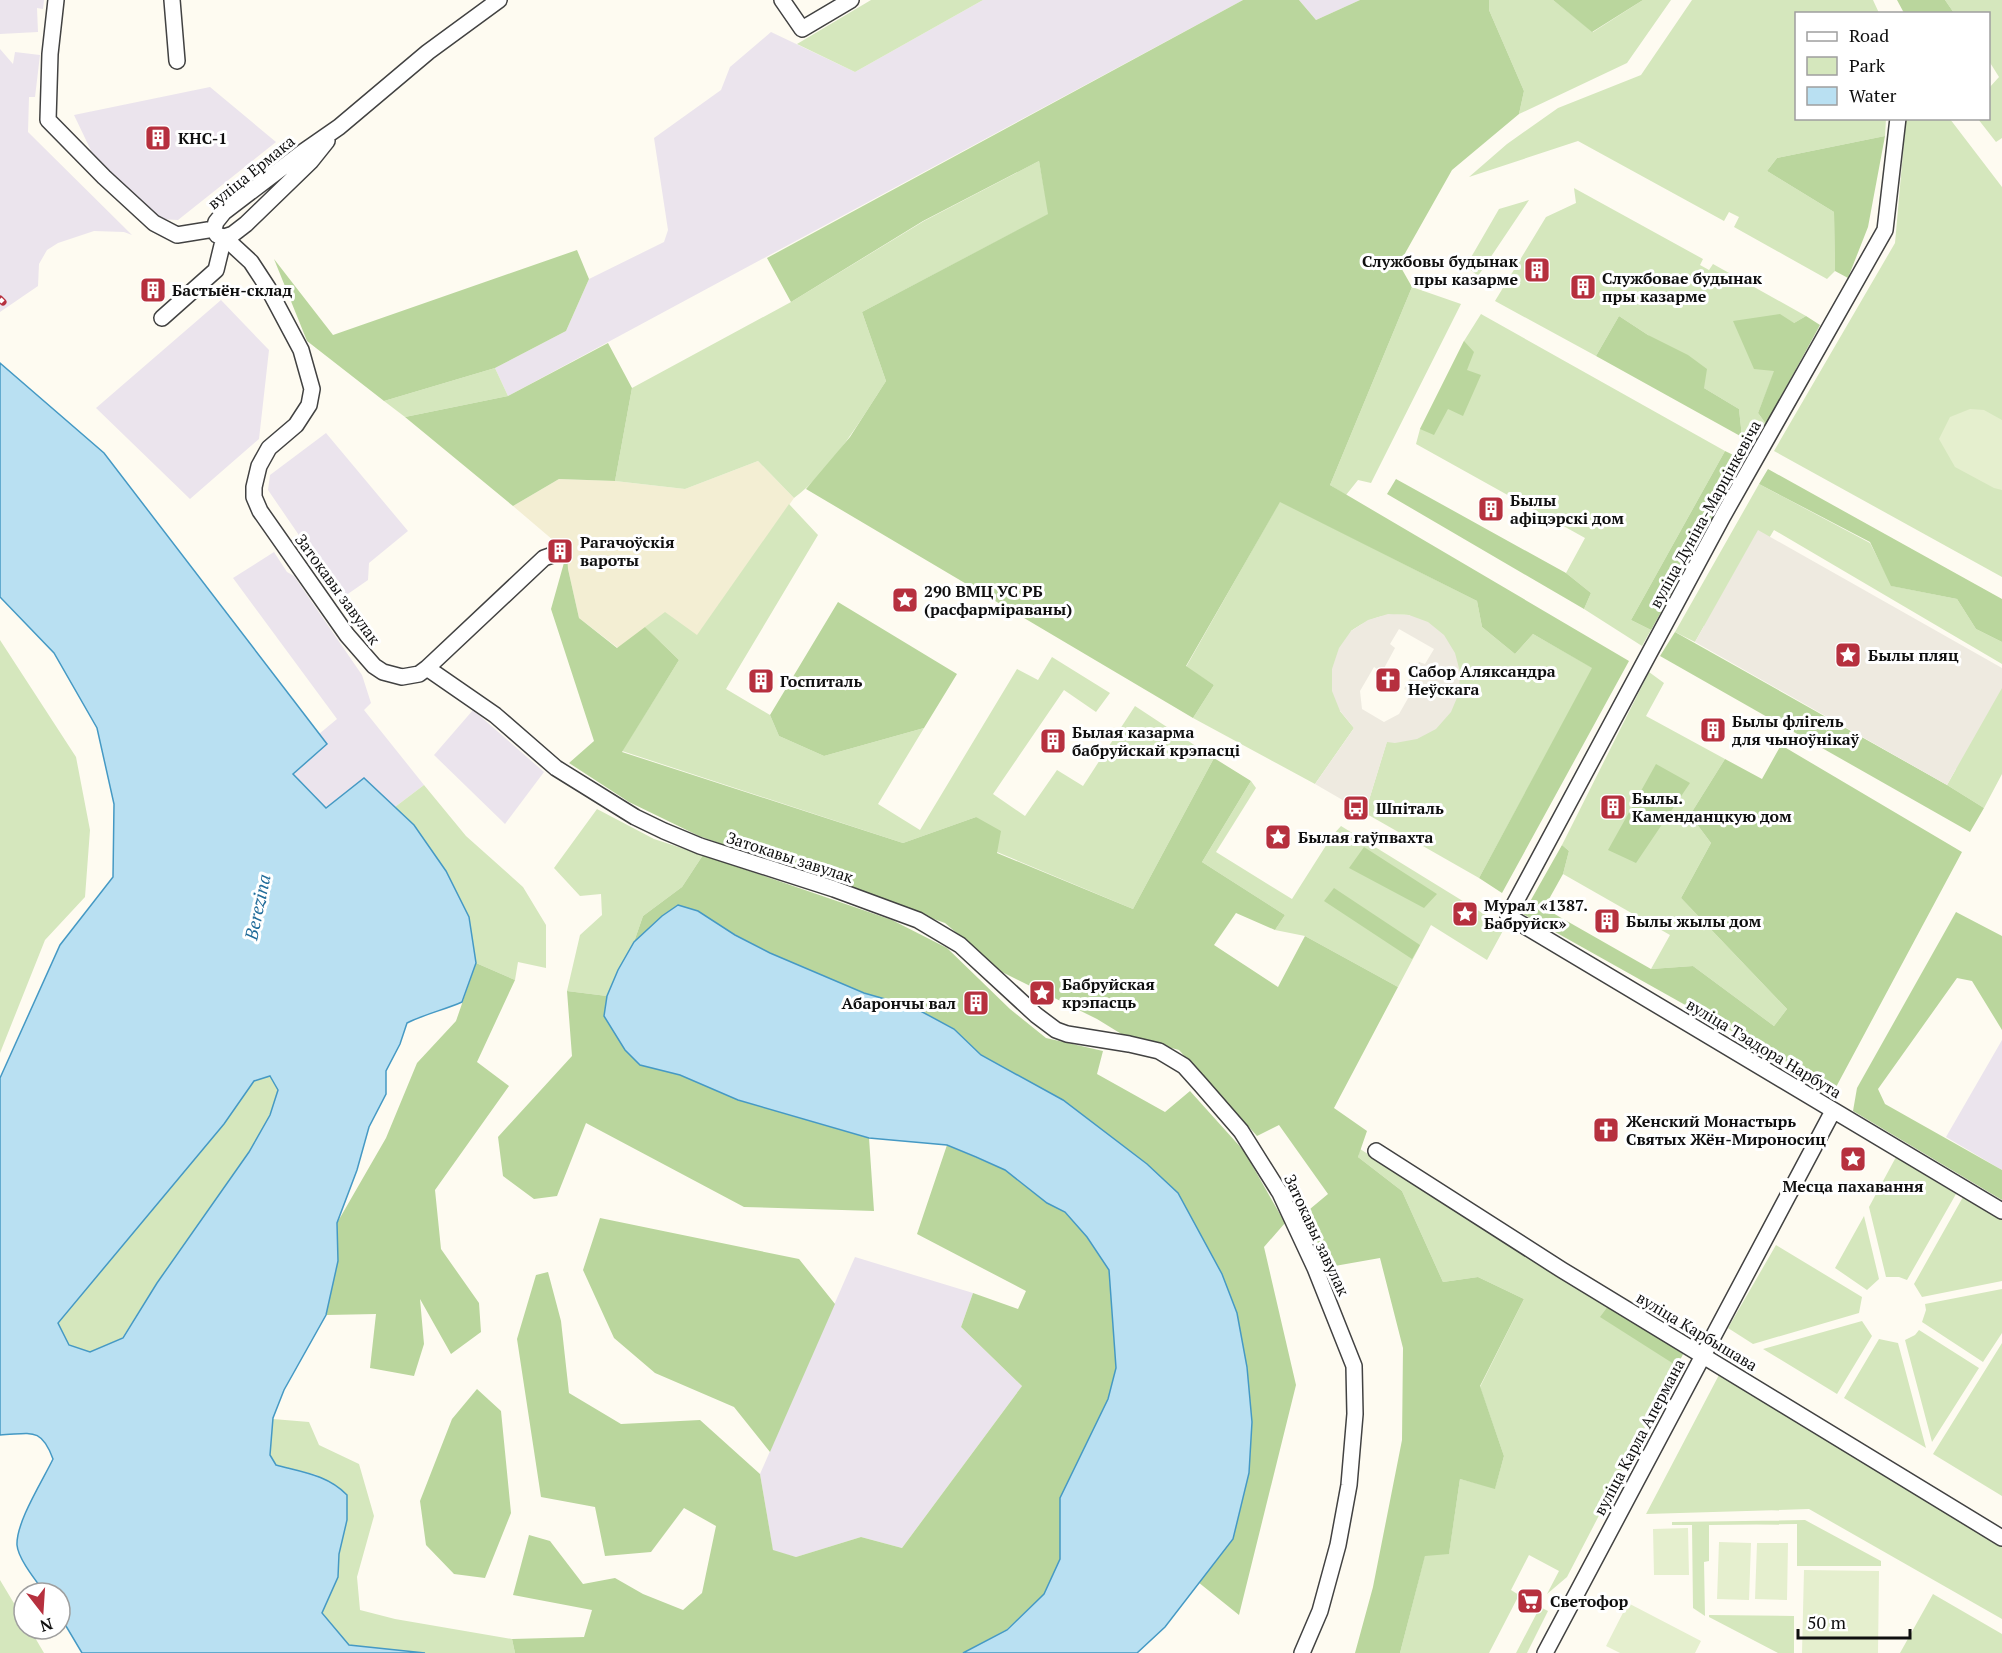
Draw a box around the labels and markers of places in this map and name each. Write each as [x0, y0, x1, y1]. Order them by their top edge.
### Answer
building icon: КНС-1 [143, 123, 173, 153]
place label: КНС-1 [178, 127, 227, 149]
place label: Службовы будынак пры казарме [1362, 250, 1518, 290]
building icon: Службовы будынак пры казарме [1522, 255, 1552, 285]
place label: Службовае будынак пры казарме [1602, 267, 1763, 307]
building icon: Службовае будынак пры казарме [1568, 272, 1598, 302]
building icon: Бастыён-склад [138, 275, 168, 305]
place label: Бастыён-склад [172, 279, 292, 301]
place label: Былы афіцэрскі дом [1510, 489, 1624, 529]
building icon: Былы афіцэрскі дом [1476, 494, 1506, 524]
place label: Рагачоўскія вароты [580, 531, 675, 571]
building icon: Рагачоўскія вароты [545, 536, 575, 566]
place label: 290 ВМЦ УС РБ (расфарміраваны) [924, 580, 1072, 620]
place icon: 290 ВМЦ УС РБ (расфарміраваны) [890, 585, 920, 615]
place icon: Былы пляц [1833, 640, 1863, 670]
place label: Былы пляц [1868, 644, 1959, 666]
place label: Сабор Аляксандра Неўскага [1408, 660, 1556, 700]
church icon: Сабор Аляксандра Неўскага [1373, 665, 1403, 695]
building icon: Госпиталь [746, 666, 776, 696]
place label: Госпиталь [780, 670, 862, 692]
place label: Былы флігель для чыноўнікаў [1732, 710, 1860, 750]
building icon: Былы флігель для чыноўнікаў [1698, 715, 1728, 745]
place label: Былая казарма бабруйскай крэпасці [1072, 721, 1240, 761]
building icon: Былая казарма бабруйскай крэпасці [1038, 726, 1068, 756]
place label: Былы. Каменданцкую дом [1632, 787, 1792, 827]
building icon: Былы. Каменданцкую дом [1598, 792, 1628, 822]
bus stop icon: Шпіталь [1341, 793, 1371, 823]
place label: Шпіталь [1376, 797, 1444, 819]
place icon: Былая гаўпвахта [1263, 822, 1293, 852]
place label: Былая гаўпвахта [1298, 826, 1434, 848]
place label: Мурал «1387. Бабруйск» [1484, 894, 1588, 934]
place icon: Мурал «1387. Бабруйск» [1450, 899, 1480, 929]
building icon: Былы жылы дом [1592, 906, 1622, 936]
place label: Былы жылы дом [1626, 910, 1762, 932]
place label: Бабруйская крэпасць [1062, 973, 1155, 1013]
place icon: Бабруйская крэпасць [1027, 978, 1057, 1008]
building icon: Абарончы вал [961, 988, 991, 1018]
place label: Абарончы вал [841, 992, 956, 1014]
place label: Женский Монастырь Святых Жён-Мироносиц [1626, 1110, 1826, 1150]
church icon: Женский Монастырь Святых Жён-Мироносиц [1591, 1115, 1621, 1145]
place icon: Месца пахавання [1838, 1144, 1868, 1174]
place label: Месца пахавання [1782, 1175, 1924, 1197]
supermarket icon: Светофор [1515, 1586, 1545, 1616]
place label: Светофор [1550, 1590, 1628, 1612]

